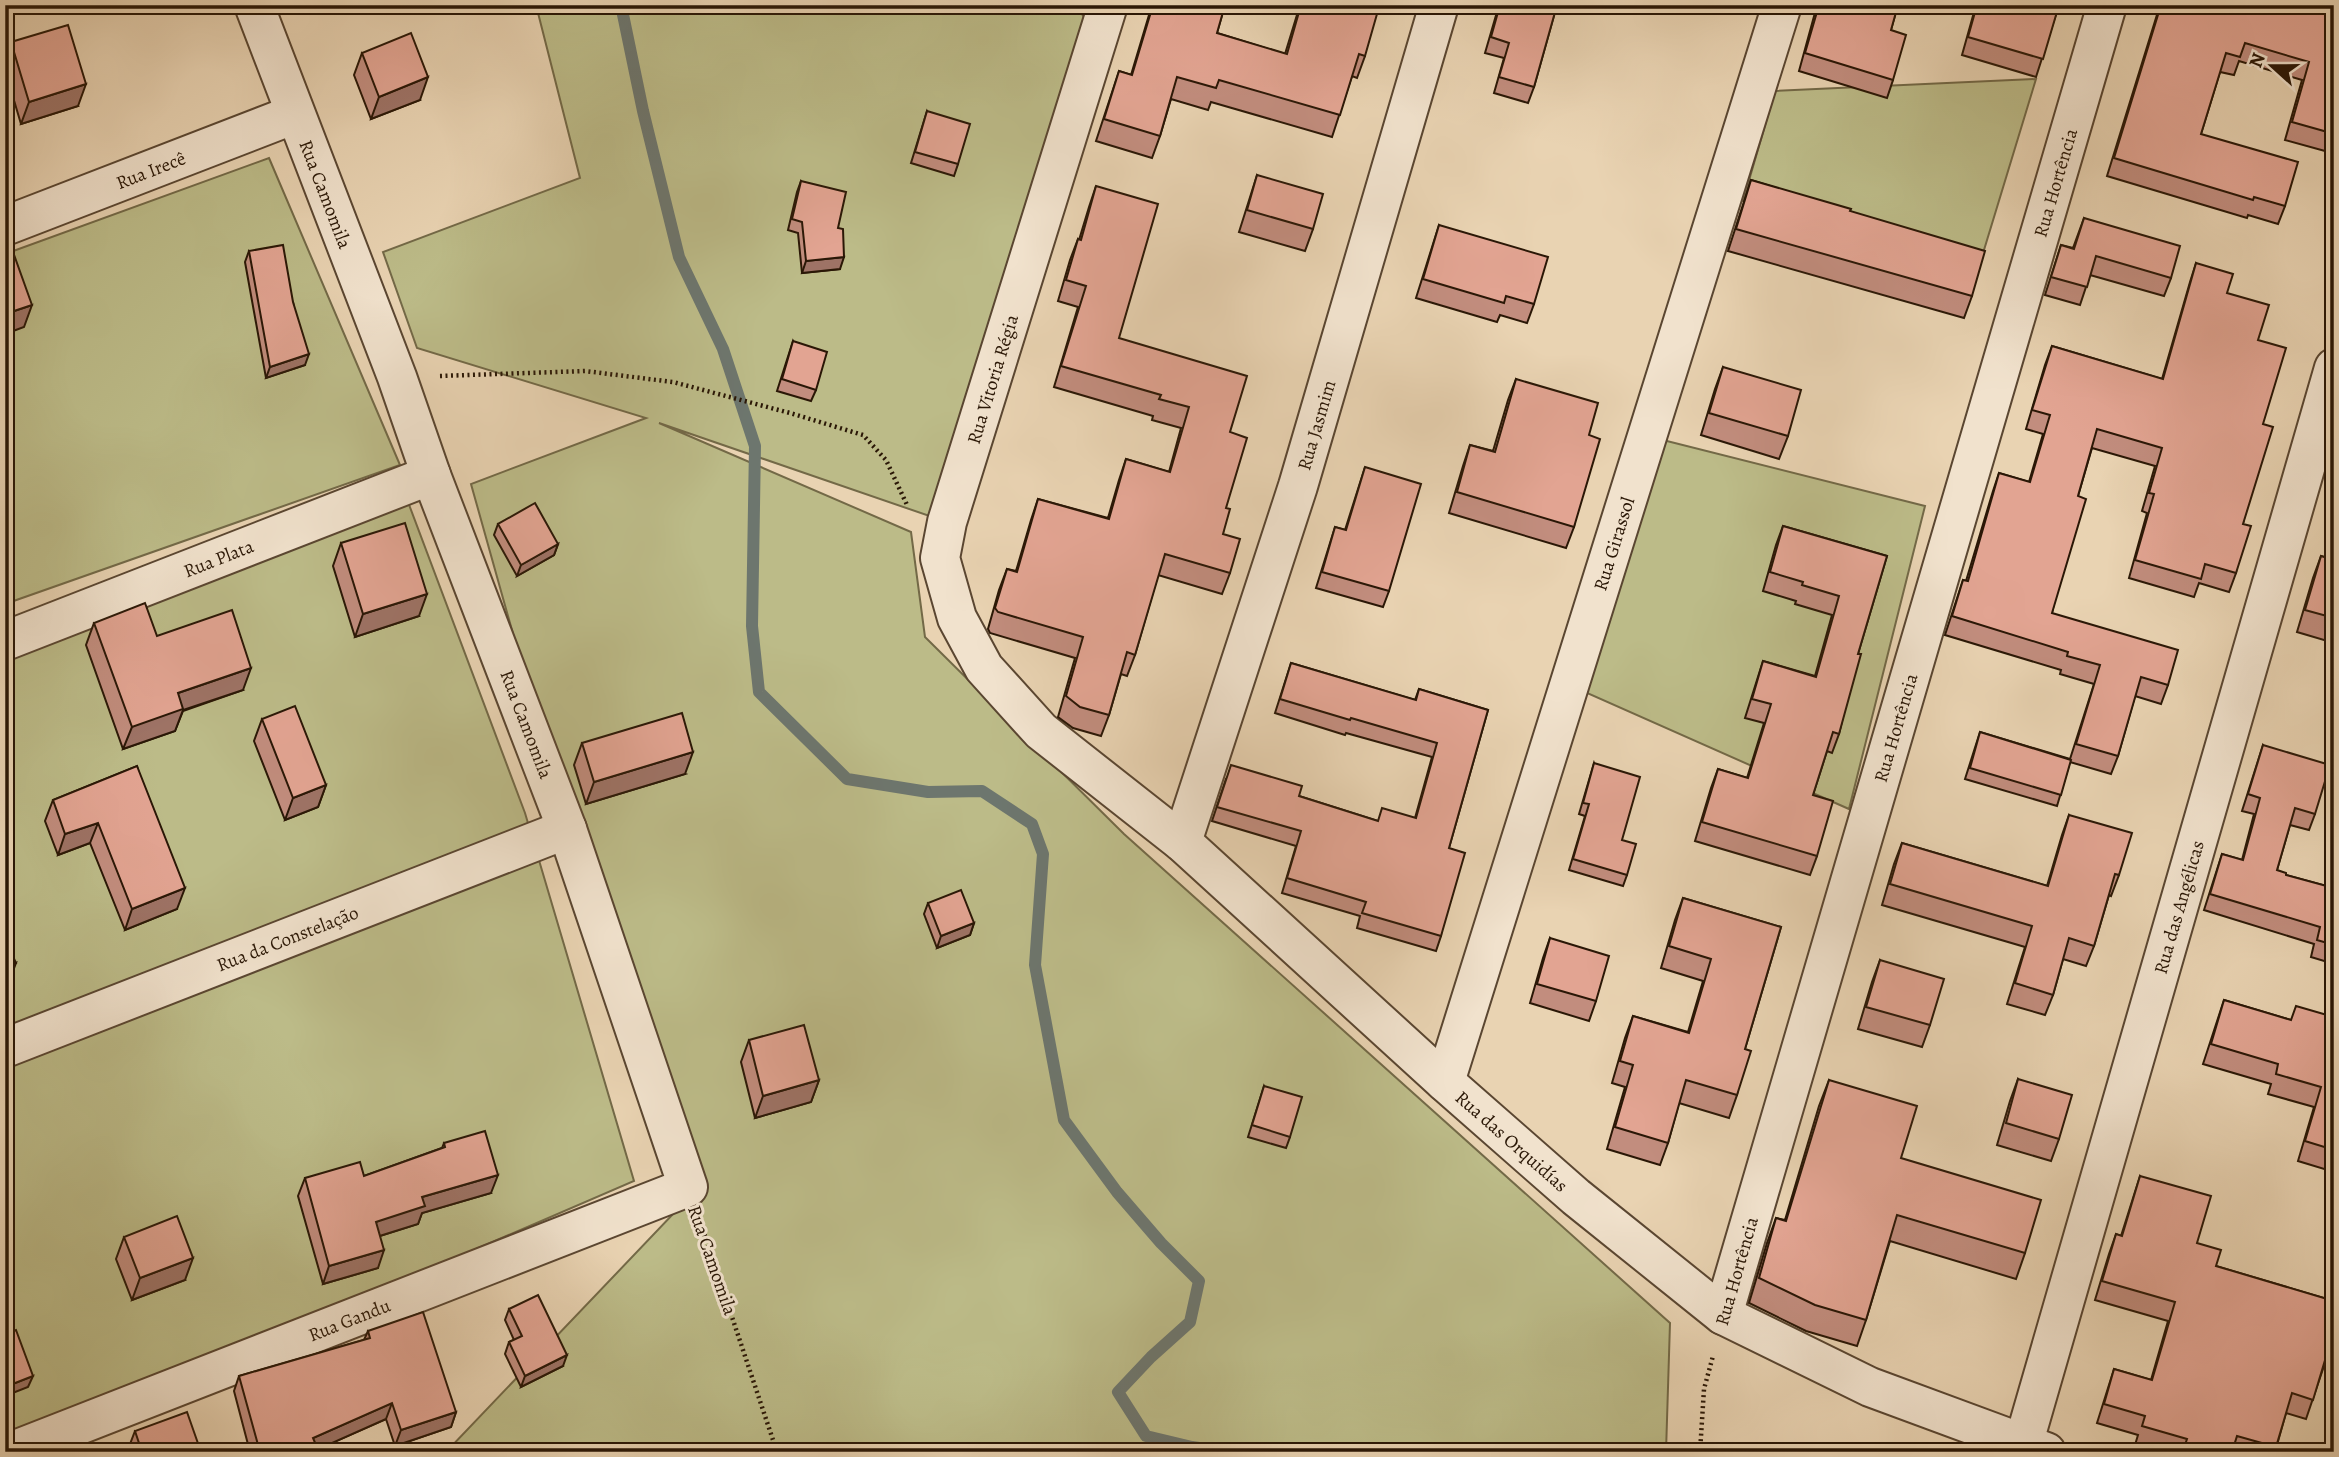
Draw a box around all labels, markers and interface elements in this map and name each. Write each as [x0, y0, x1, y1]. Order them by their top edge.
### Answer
north arrow [2238, 32, 2308, 102]
text: N [2242, 49, 2272, 71]
street label: Rua Hortência [2028, 125, 2084, 240]
street label: Rua Camomila [292, 136, 358, 253]
street label: Rua Irecê [112, 146, 189, 196]
street label: Rua Vitoria Régia [961, 311, 1025, 447]
street label: Rua Jasmim [1291, 377, 1342, 474]
street label: Rua Girassol [1587, 494, 1641, 594]
street label: Rua Plata [180, 533, 258, 584]
street label: Rua Camomila [493, 666, 559, 783]
street label: Rua Hortência [1868, 670, 1924, 785]
street label: Rua das Angélicas [2148, 837, 2211, 977]
street label: Rua da Constelação [213, 900, 362, 978]
street label: Rua das Orquidías [1449, 1085, 1573, 1198]
street label: Rua Camomila [681, 1202, 743, 1319]
street label: Rua Hortência [1709, 1214, 1765, 1329]
street label: Rua Gandu [305, 1292, 395, 1348]

